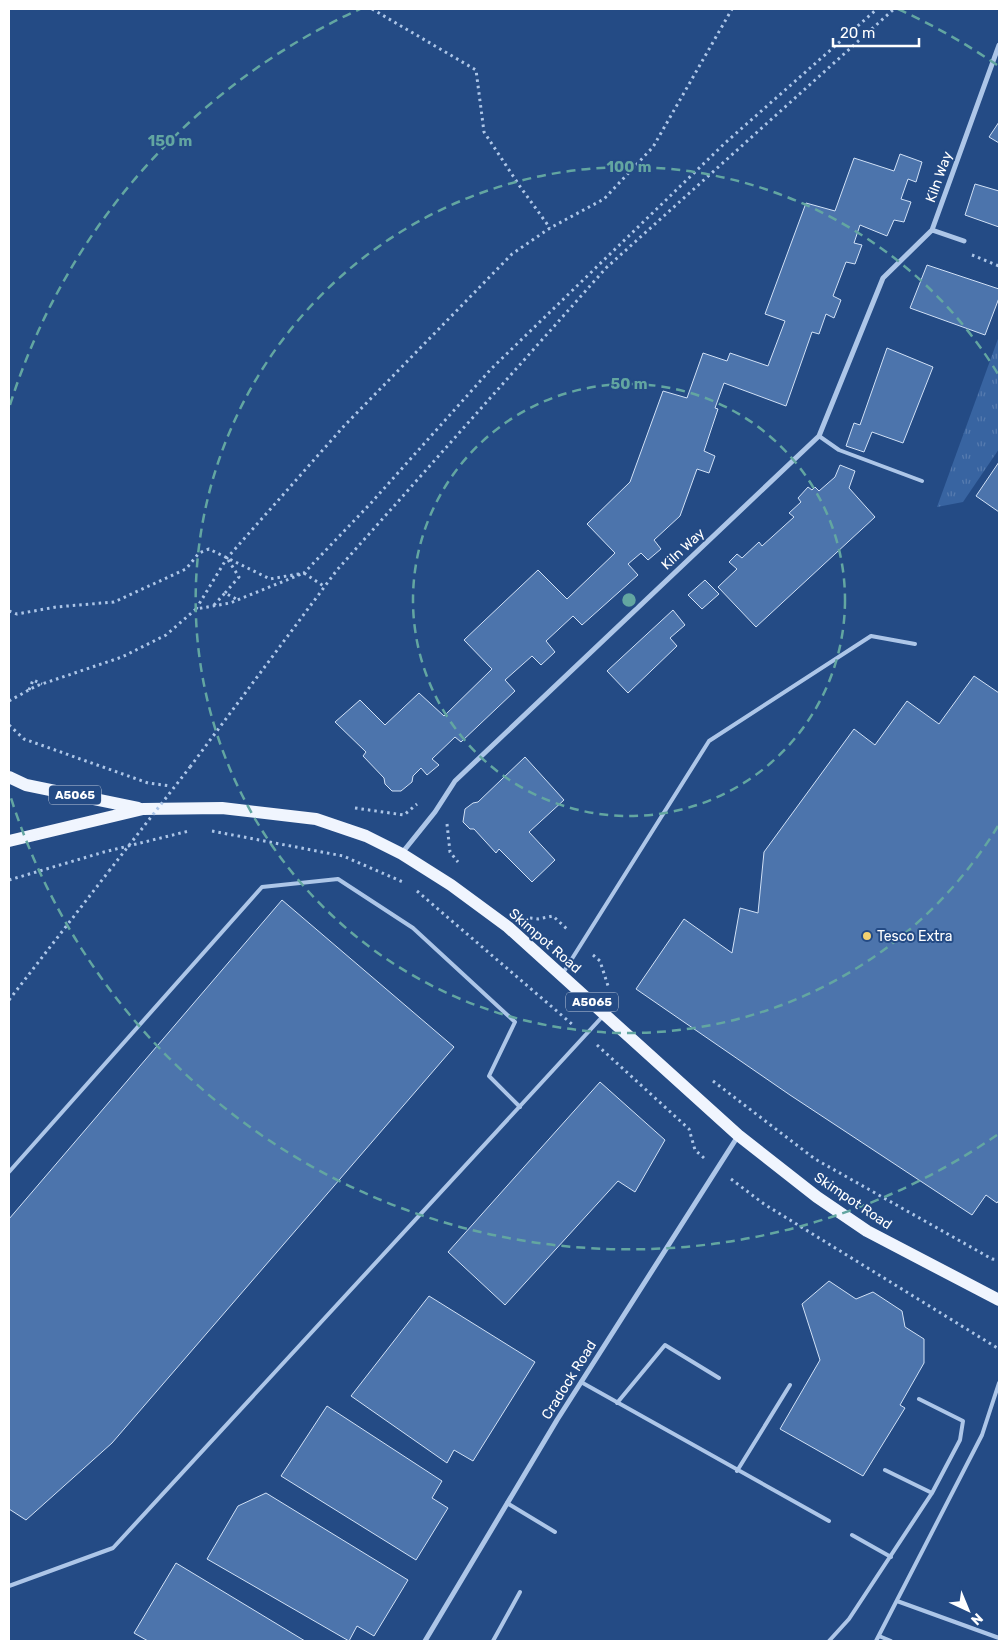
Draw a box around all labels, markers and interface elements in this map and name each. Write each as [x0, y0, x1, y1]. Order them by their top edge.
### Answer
scale bar [833, 15, 919, 47]
text: 20 m [840, 24, 875, 42]
text: 150 m [148, 132, 192, 150]
street label: Kiln Way [922, 149, 956, 205]
text: 100 m [607, 158, 651, 176]
text: 50 m [611, 375, 647, 393]
street label: Kiln Way [658, 524, 708, 573]
centre of rings [620, 591, 638, 609]
road number: A5065 [49, 786, 101, 804]
street label: Skimpot Road [505, 905, 585, 977]
place label: Tesco Extra [877, 928, 952, 945]
marker: Tesco Extra [861, 930, 873, 942]
road number: A5065 [566, 992, 618, 1012]
street label: Skimpot Road [811, 1169, 895, 1233]
street label: Cradock Road [538, 1337, 600, 1423]
north arrow [943, 1585, 993, 1635]
text: N [967, 1609, 986, 1629]

